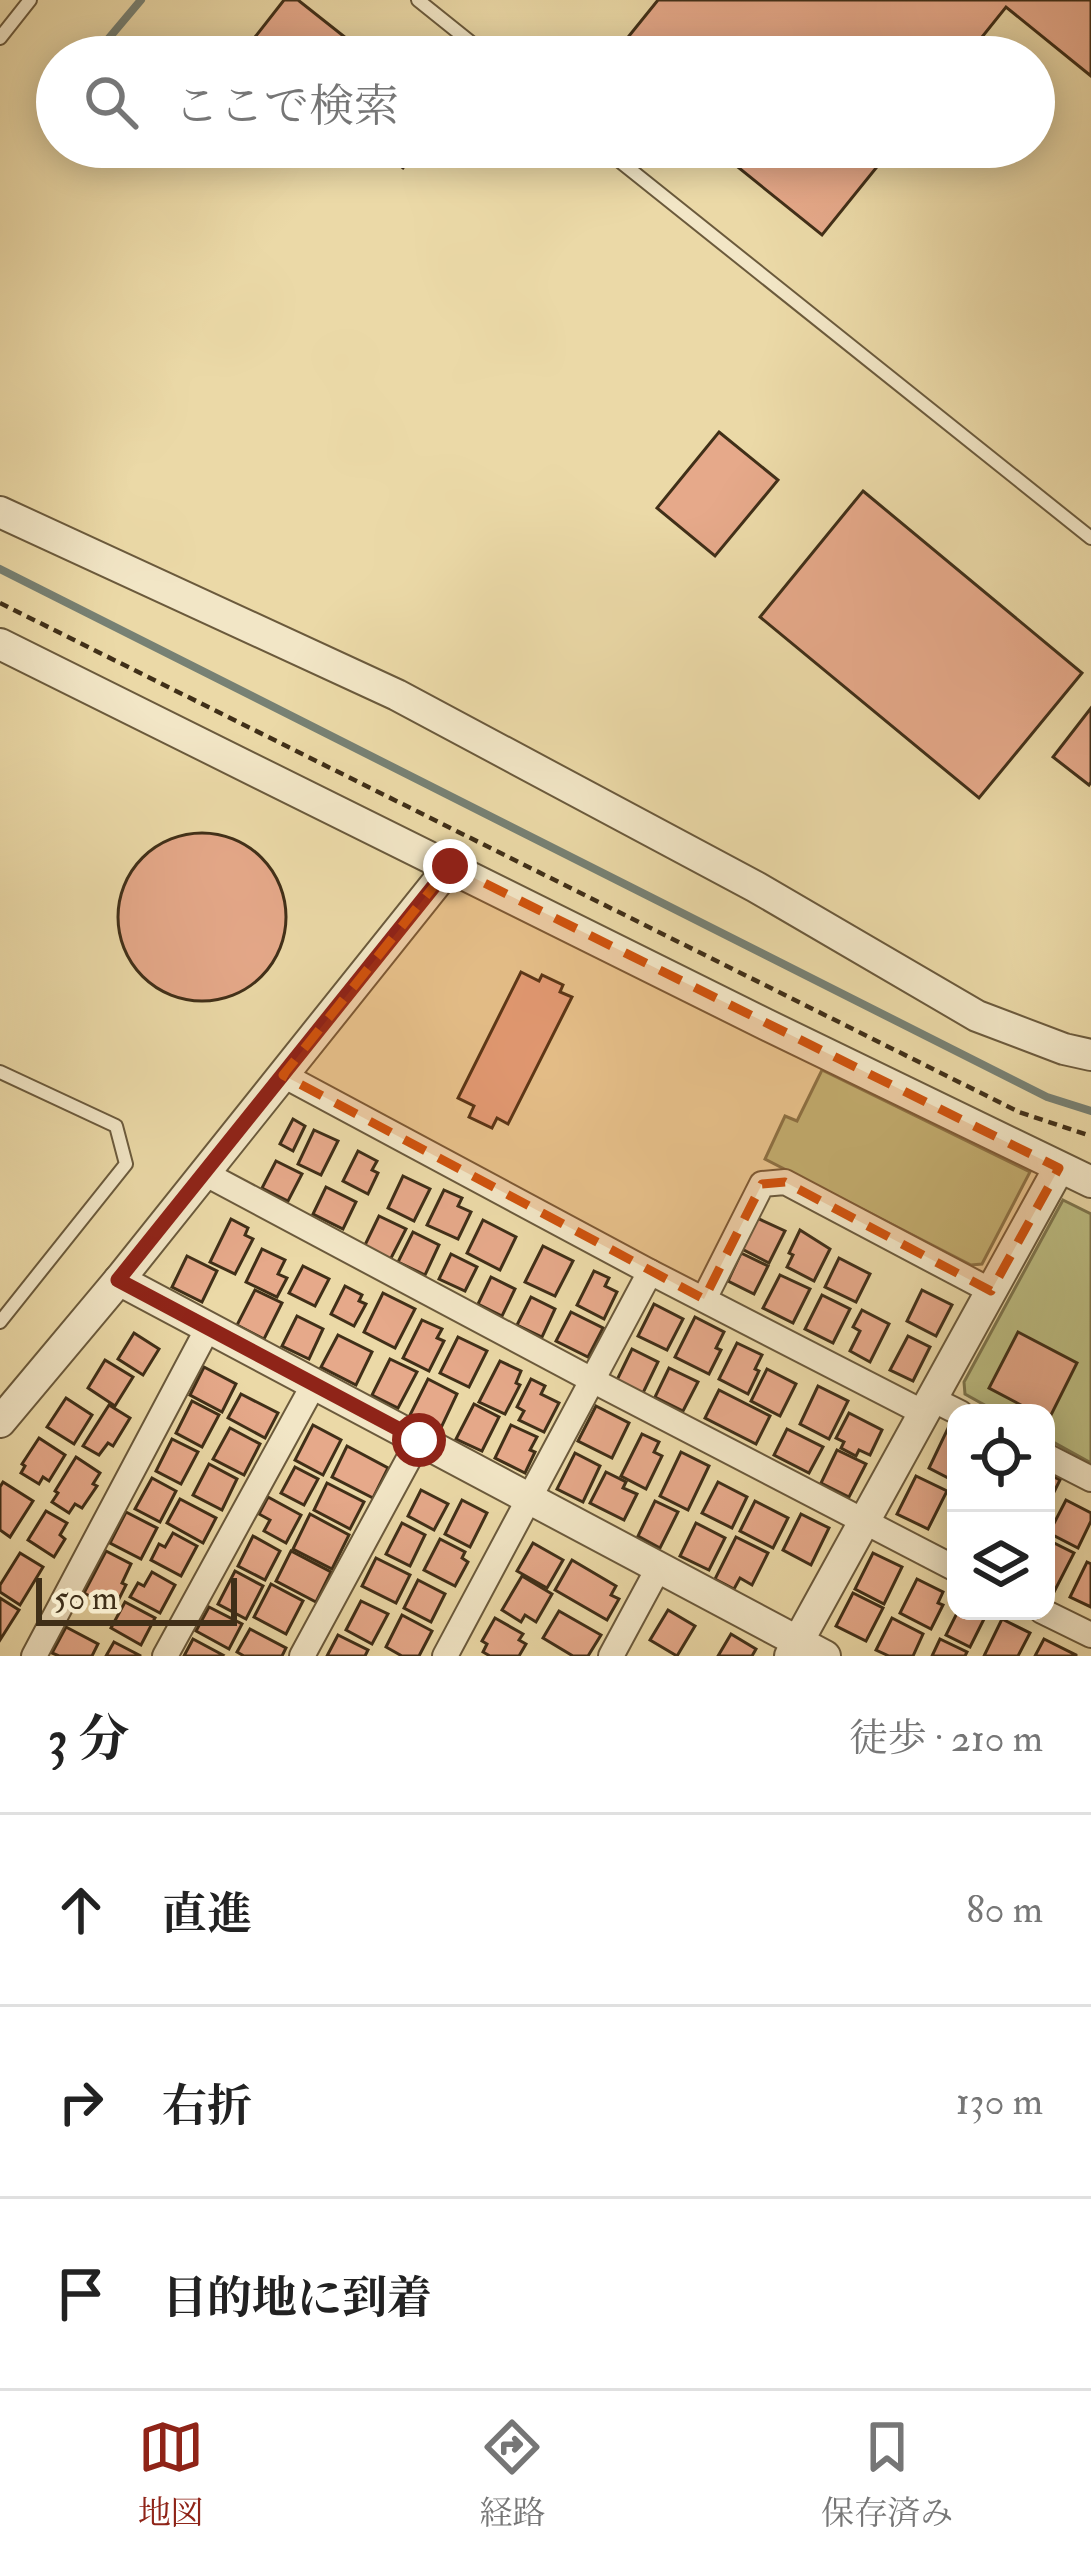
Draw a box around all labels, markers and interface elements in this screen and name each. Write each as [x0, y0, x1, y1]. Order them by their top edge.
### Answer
search box [36, 36, 1055, 168]
icon: search [78, 69, 144, 135]
text: ここで検索 [174, 79, 399, 135]
route end [423, 839, 477, 893]
map controls [947, 1404, 1055, 1620]
button: locate [947, 1404, 1055, 1512]
route start [392, 1413, 446, 1467]
button: layers [947, 1512, 1055, 1620]
scale bar [36, 1572, 237, 1625]
text: 50 m [54, 1578, 118, 1619]
text: 3 分 [48, 1708, 129, 1772]
text: 徒歩 · 210 m [849, 1714, 1043, 1763]
icon: ahead [48, 1877, 114, 1943]
text: 80 m [966, 1885, 1043, 1934]
text: 直進 [162, 1887, 252, 1943]
icon: right [48, 2069, 114, 2135]
text: 130 m [956, 2077, 1043, 2126]
text: 右折 [162, 2079, 252, 2135]
icon: arrive [48, 2261, 114, 2327]
text: 目的地に到着 [162, 2271, 432, 2327]
tab: 地図 [138, 2414, 204, 2534]
tab: 経路 [479, 2414, 545, 2534]
tab: 保存済み [821, 2414, 953, 2534]

